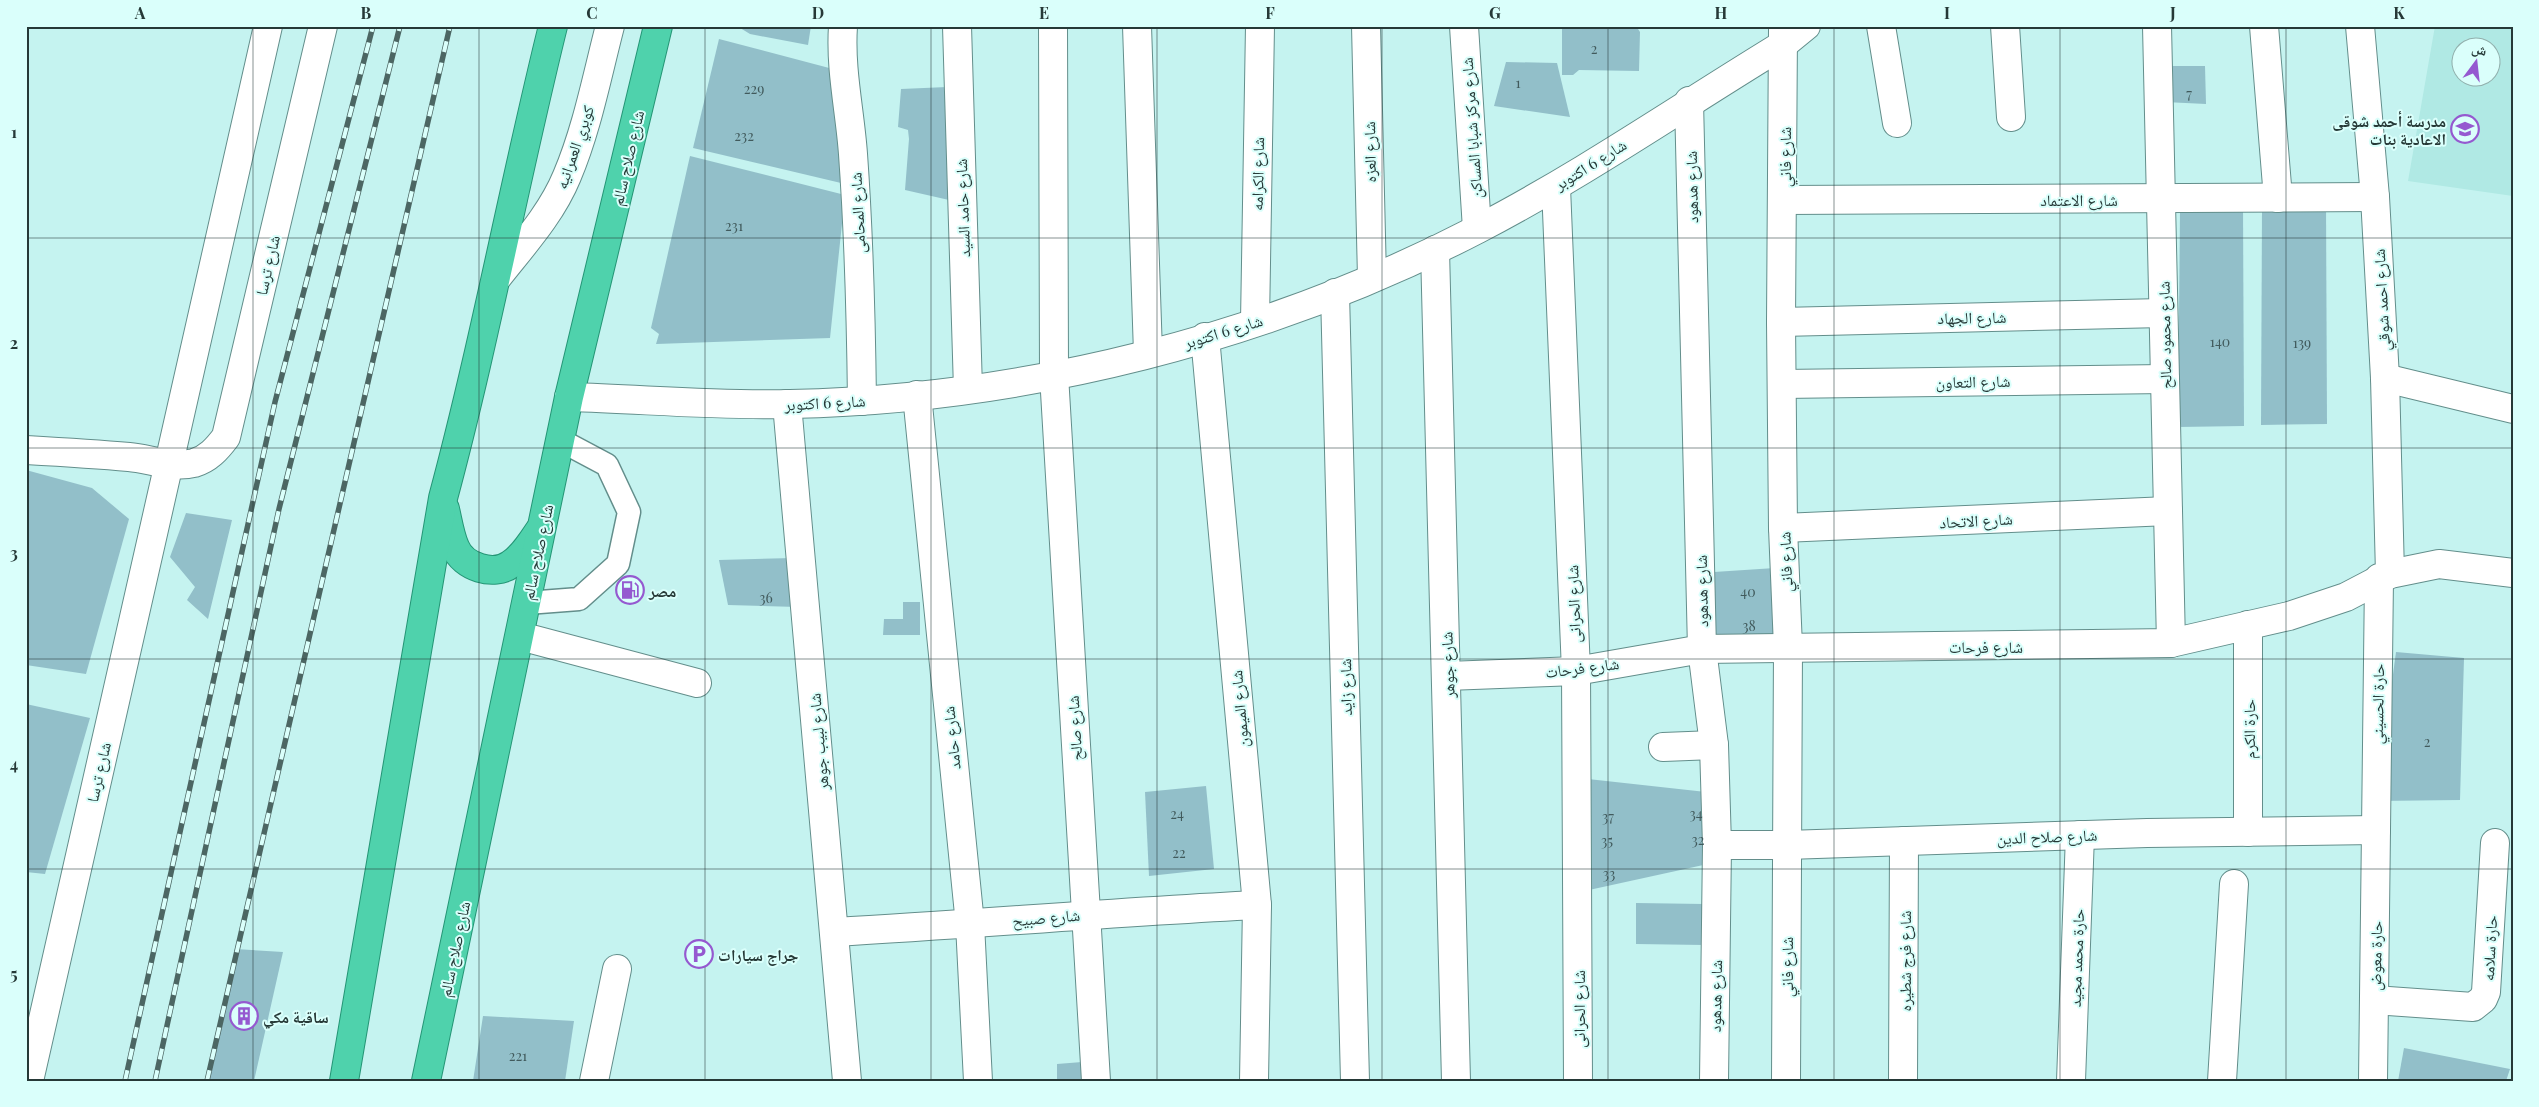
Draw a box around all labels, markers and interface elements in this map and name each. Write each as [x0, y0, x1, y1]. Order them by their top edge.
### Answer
text: A [134, 2, 146, 23]
text: B [361, 2, 372, 23]
text: C [586, 2, 598, 23]
text: D [812, 2, 824, 23]
text: E [1039, 2, 1049, 23]
text: F [1265, 2, 1275, 23]
text: G [1489, 2, 1501, 23]
text: H [1715, 2, 1728, 23]
text: I [1944, 2, 1950, 23]
text: J [2169, 2, 2176, 23]
text: K [2393, 2, 2405, 23]
north arrow [2452, 38, 2502, 88]
text: ش [2470, 38, 2489, 60]
house number: 2 [1591, 39, 1598, 58]
street label: شارع مركز شبابا المساكن [1456, 57, 1487, 199]
house number: 1 [1515, 73, 1521, 92]
house number: 229 [744, 79, 764, 98]
house number: 7 [2186, 84, 2192, 103]
street label: كوبري العمرانيه [550, 102, 601, 193]
street label: شارع صلاح سالم [606, 108, 649, 208]
place label: مدرسة أحمد شوقى الاعادية بنات [2332, 110, 2446, 149]
school or university icon: مدرسة أحمد شوقى الاعادية بنات [2450, 114, 2480, 144]
text: 1 [11, 121, 17, 142]
street label: شارع العزه [1358, 121, 1381, 183]
house number: 232 [734, 126, 754, 145]
street label: شارع فاني [1774, 127, 1798, 187]
street label: شارع 6 اكتوبر [1549, 134, 1631, 196]
street label: شارع الكرامه [1246, 137, 1269, 211]
street label: شارع هدهود [1680, 151, 1703, 223]
street label: شارع حامد السيد [950, 158, 975, 258]
street label: شارع المحامى [844, 172, 871, 254]
street label: شارع الاعتماد [2040, 189, 2118, 211]
house number: 231 [725, 216, 743, 235]
street label: شارع ترسا [250, 233, 285, 297]
street label: شارع احمد شوقي [2368, 248, 2397, 352]
street label: شارع محمود صالح [2153, 281, 2176, 389]
street label: شارع الجهاد [1937, 306, 2007, 329]
street label: شارع 6 اكتوبر [1180, 309, 1265, 354]
text: 2 [10, 332, 18, 353]
house number: 140 [2210, 332, 2230, 351]
house number: 139 [2293, 333, 2311, 352]
street label: شارع التعاون [1935, 370, 2011, 393]
street label: شارع 6 اكتوبر [783, 389, 866, 416]
street label: شارع صلاح سالم [517, 502, 558, 602]
street label: شارع الاتحاد [1939, 508, 2013, 533]
street label: شارع فاني [1773, 531, 1800, 593]
text: 3 [10, 542, 18, 563]
street label: شارع هدهود [1690, 555, 1713, 627]
street label: شارع الحرانى [1561, 565, 1586, 643]
fuel station icon: مصر [615, 575, 645, 605]
place label: مصر [648, 580, 676, 601]
house number: 40 [1740, 582, 1756, 601]
house number: 36 [759, 588, 773, 607]
house number: 38 [1742, 616, 1756, 635]
street label: شارع جوهر [1435, 631, 1460, 700]
street label: شارع فرحات [1949, 636, 2023, 658]
street label: شارع فرحات [1544, 652, 1620, 683]
street label: شارع زايد [1334, 658, 1357, 716]
street label: حارة الحسيني [2366, 663, 2391, 745]
street label: شارع الميمون [1225, 669, 1254, 748]
street label: شارع لبيب جوهر [803, 692, 834, 792]
street label: شارع صالح [1062, 695, 1087, 761]
street label: حارة الكرم [2238, 699, 2260, 759]
street label: شارع حامد [937, 705, 966, 771]
house number: 2 [2424, 732, 2431, 751]
street label: شارع ترسا [81, 740, 116, 804]
text: 4 [10, 753, 18, 774]
house number: 24 [1170, 804, 1184, 823]
house number: 34 [1689, 804, 1703, 823]
house number: 37 [1602, 807, 1614, 826]
street label: شارع صلاح الدين [1996, 824, 2098, 849]
house number: 32 [1691, 830, 1705, 849]
house number: 35 [1601, 831, 1613, 850]
house number: 22 [1172, 843, 1186, 862]
house number: 33 [1603, 864, 1615, 883]
street label: شارع صلاح سالم [434, 899, 475, 999]
street label: شارع صبيح [1011, 904, 1081, 931]
street label: حارة محمد مجيد [2064, 908, 2088, 1008]
street label: شارع فرج شطيره [1894, 910, 1916, 1012]
street label: حارة سلامه [2477, 915, 2501, 981]
street label: حارة معوض [2364, 921, 2387, 991]
street label: شارع فاني [1776, 937, 1800, 997]
parking icon: جراج سيارات [684, 939, 714, 969]
place label: جراج سيارات [718, 944, 799, 966]
street label: شارع هدهود [1704, 960, 1727, 1032]
text: 5 [10, 963, 18, 984]
street label: شارع الحرانى [1568, 970, 1590, 1048]
building icon: ساقية مكي [229, 1001, 259, 1031]
place label: ساقية مكي [263, 1006, 329, 1029]
house number: 221 [509, 1046, 527, 1065]

